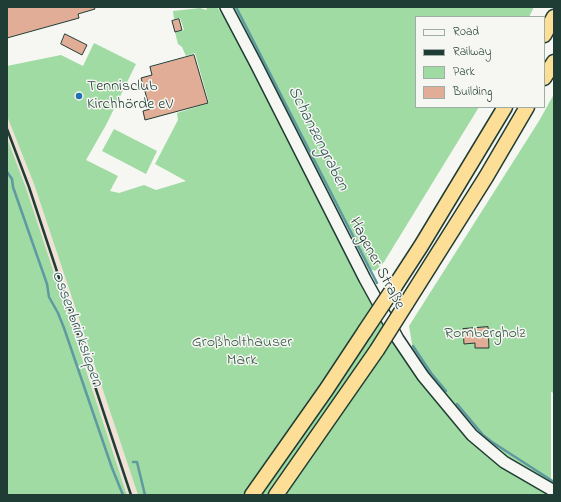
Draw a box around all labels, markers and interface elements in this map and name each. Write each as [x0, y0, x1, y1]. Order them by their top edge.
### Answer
legend [415, 16, 545, 108]
text: Road [453, 23, 479, 41]
text: Railway [453, 43, 491, 61]
text: Park [453, 63, 475, 81]
place label: Tennisclub Kirchhörde eV [87, 77, 173, 115]
water label: Schanzengraben [282, 83, 352, 195]
text: Building [453, 83, 492, 101]
marker: Tennisclub Kirchhörde eV [74, 91, 84, 101]
street label: Hagener Straße [344, 215, 408, 313]
water label: Ossenbrinksiepen [46, 268, 106, 390]
park label: Rombergholz [444, 324, 526, 344]
park label: Großholthauser Mark [192, 333, 292, 371]

